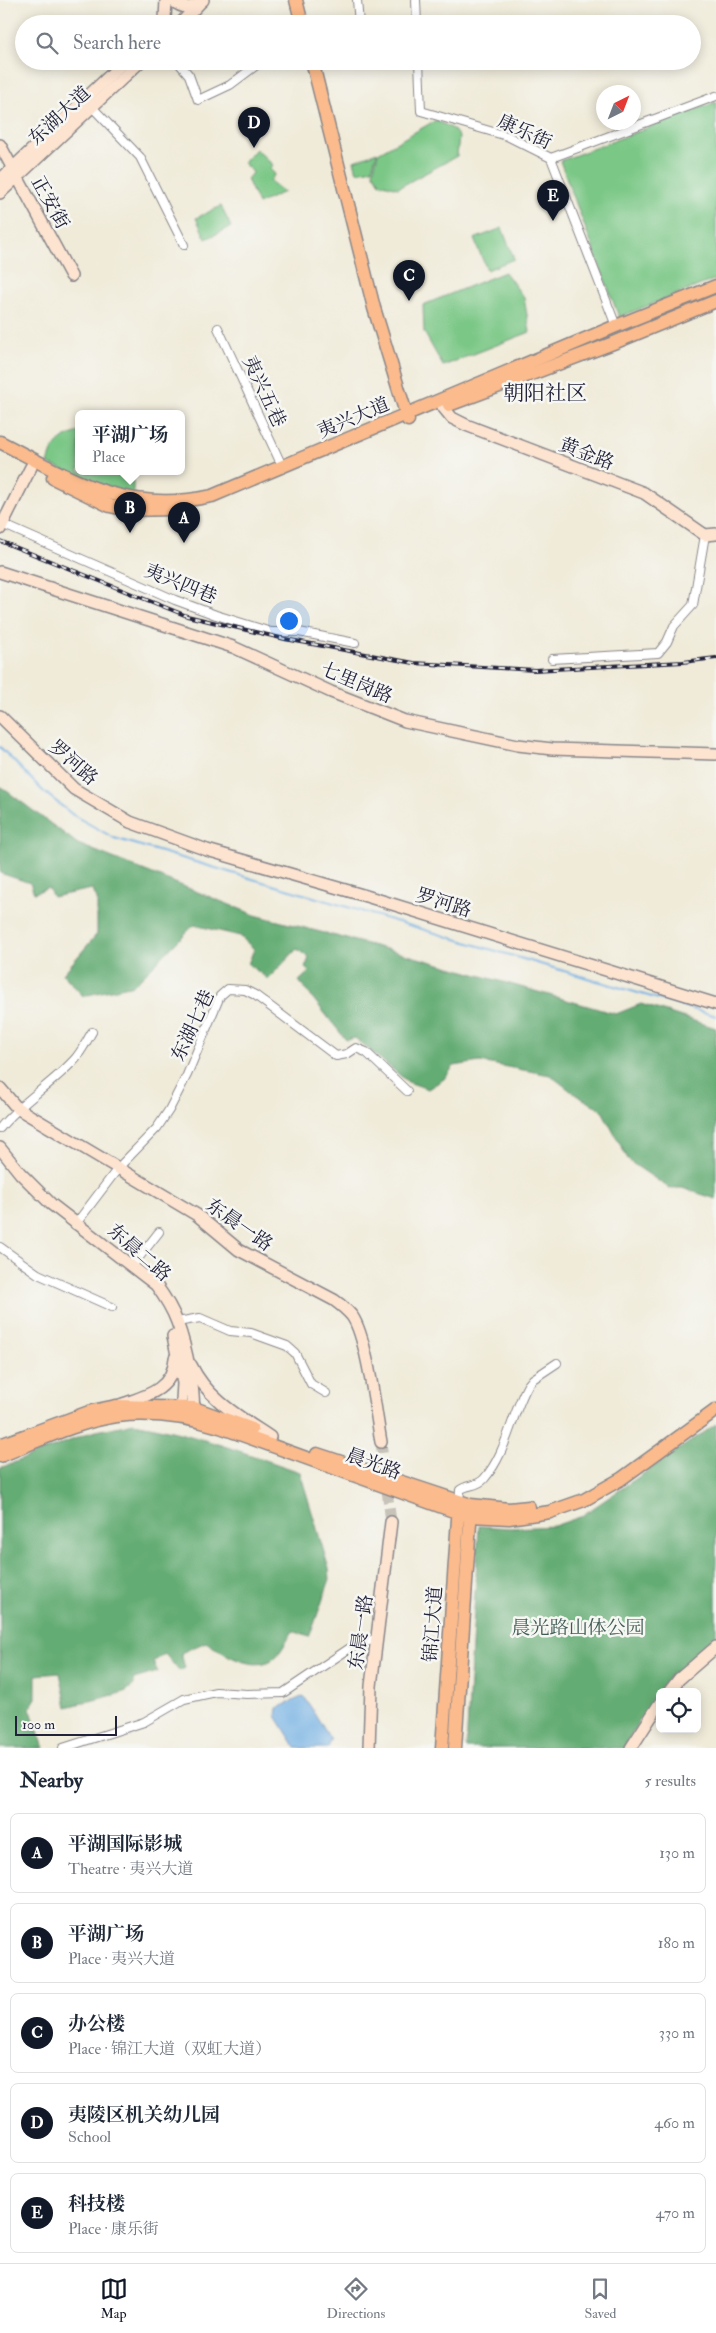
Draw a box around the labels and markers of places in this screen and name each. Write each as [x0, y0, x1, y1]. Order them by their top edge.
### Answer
pin: D [238, 107, 270, 148]
pin: E [537, 180, 569, 221]
pin: C [393, 260, 425, 301]
pin: B [114, 492, 146, 533]
pin: A [168, 502, 200, 543]

